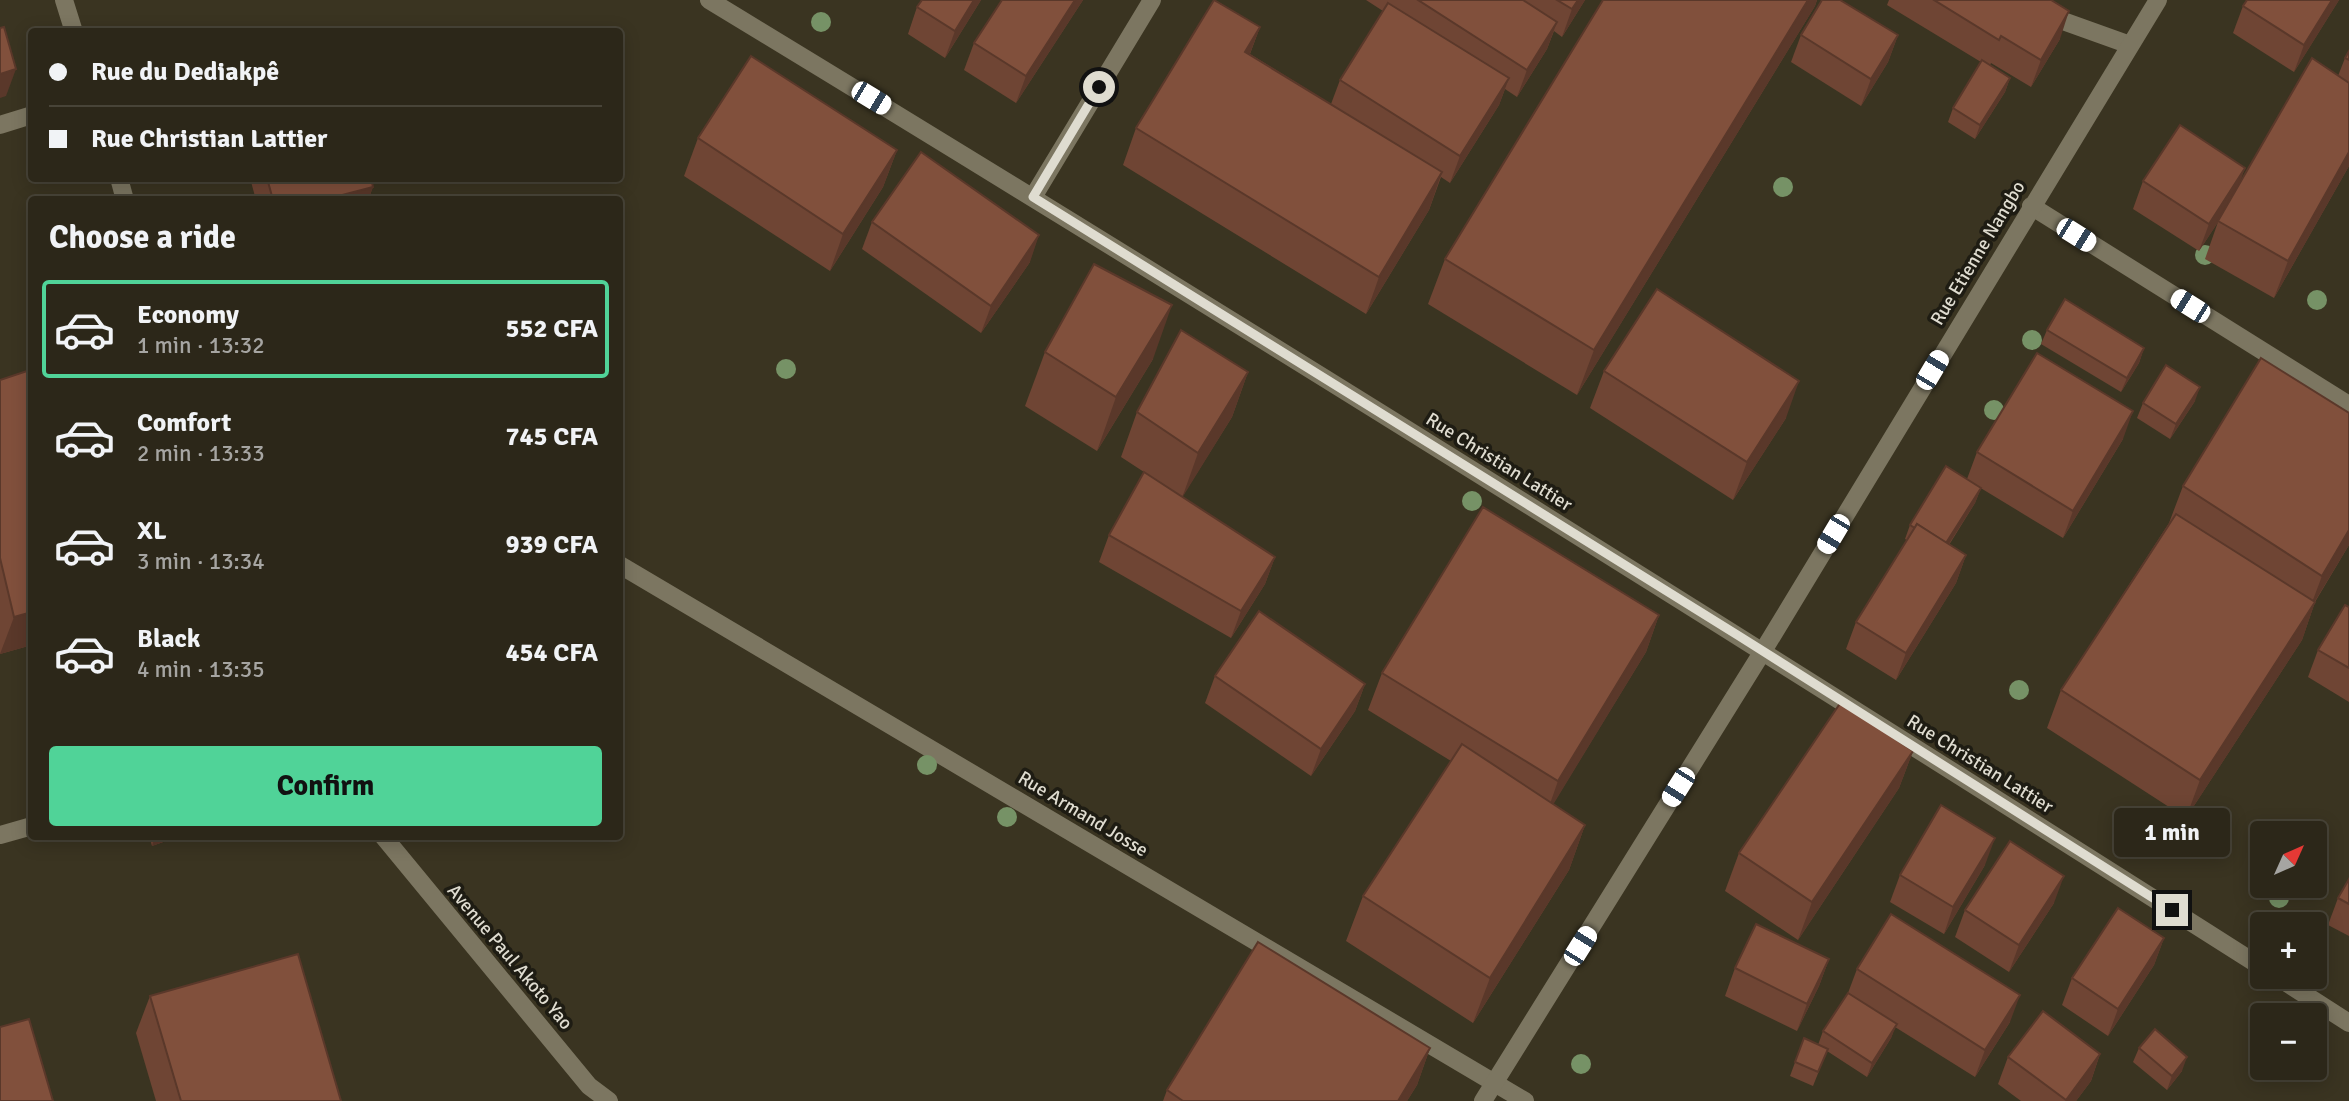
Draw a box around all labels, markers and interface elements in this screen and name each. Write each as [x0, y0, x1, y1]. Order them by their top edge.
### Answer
text: Rue du Dediakpê [91, 56, 279, 88]
route start [1083, 71, 1115, 103]
car [848, 78, 895, 118]
text: Rue Christian Lattier [91, 123, 327, 155]
street label: Rue Etienne Nangbo [1925, 176, 2031, 330]
car [2053, 215, 2100, 255]
text: Choose a ride [49, 218, 236, 257]
car [2167, 286, 2214, 326]
icon: car [53, 298, 116, 361]
text: Economy [137, 299, 239, 331]
text: 552 CFA [506, 313, 598, 345]
text: 1 min · 13:32 [137, 331, 265, 360]
car [1913, 347, 1952, 393]
icon: car [53, 406, 116, 469]
text: Comfort [137, 407, 231, 439]
street label: Rue Christian Lattier [1421, 407, 1577, 517]
text: 745 CFA [506, 421, 598, 453]
text: 2 min · 13:33 [137, 439, 265, 468]
car [1814, 511, 1853, 557]
icon: car [53, 514, 116, 577]
text: XL [137, 515, 167, 547]
text: 939 CFA [506, 529, 598, 561]
text: 3 min · 13:34 [137, 547, 265, 576]
icon: car [53, 622, 116, 685]
text: Black [137, 623, 200, 655]
text: 454 CFA [506, 637, 598, 669]
text: 4 min · 13:35 [137, 655, 265, 684]
street label: Rue Christian Lattier [1902, 709, 2058, 819]
button: Confirm [49, 746, 602, 826]
car [1658, 764, 1699, 810]
street label: Rue Armand Josse [1014, 766, 1152, 862]
callout: 1 min [2114, 808, 2230, 858]
text: 1 min [2144, 818, 2200, 847]
north arrow [2250, 821, 2328, 898]
map controls [2250, 821, 2327, 1080]
street label: Avenue Paul Akoto Yao [442, 879, 578, 1035]
route end [2156, 894, 2188, 926]
button: + [2250, 912, 2327, 989]
car [1560, 923, 1601, 969]
button: − [2250, 1003, 2327, 1080]

